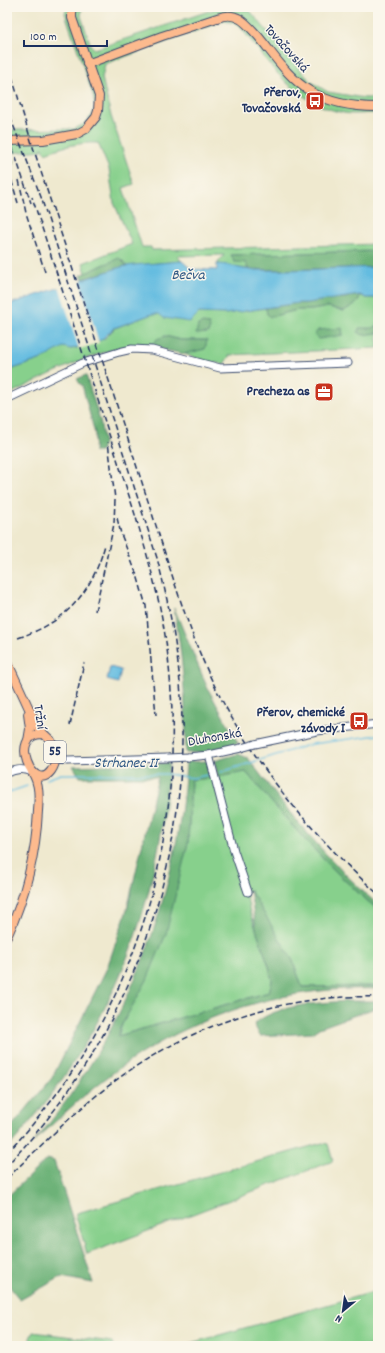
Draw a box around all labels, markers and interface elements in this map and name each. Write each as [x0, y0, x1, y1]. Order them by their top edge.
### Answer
street label: Tovačovská [259, 20, 313, 78]
scale bar [24, 22, 107, 48]
text: 100 m [30, 29, 57, 46]
place label: Přerov, Tovačovská [242, 83, 302, 119]
bus stop icon: Přerov, Tovačovská [304, 90, 326, 112]
water label: Bečva [171, 265, 205, 287]
office icon: Precheza as [313, 381, 335, 403]
place label: Precheza as [247, 382, 310, 402]
street label: Tržní [27, 703, 51, 732]
place label: Přerov, chemické závody I [256, 703, 346, 739]
bus stop icon: Přerov, chemické závody I [348, 710, 370, 732]
street label: Dluhonská [187, 723, 243, 753]
road number: 55 [44, 741, 66, 763]
water label: Strhanec II [94, 753, 160, 775]
north arrow [323, 1291, 363, 1331]
text: N [332, 1309, 345, 1326]

